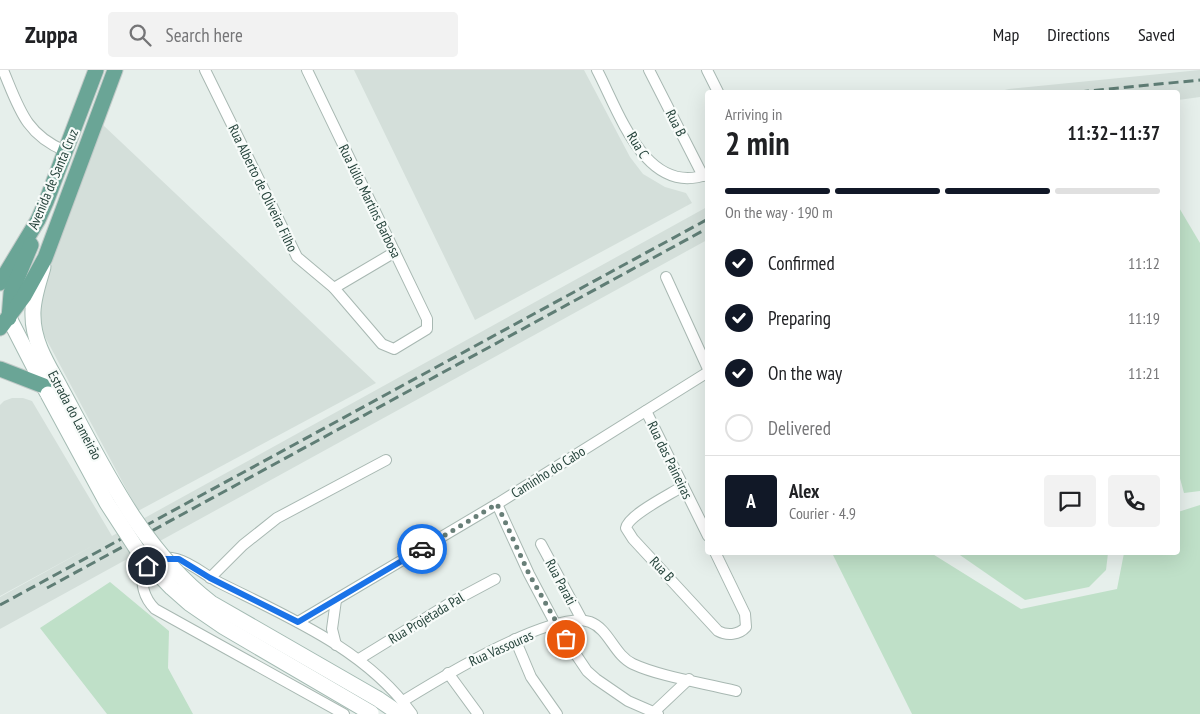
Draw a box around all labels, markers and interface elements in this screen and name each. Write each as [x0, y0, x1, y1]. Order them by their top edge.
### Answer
search box [108, 12, 458, 57]
text: Zuppa [25, 19, 78, 50]
icon: search [126, 21, 154, 49]
text: Search here [166, 23, 243, 47]
text: Map [993, 23, 1019, 46]
text: Directions [1047, 23, 1110, 46]
text: Saved [1138, 23, 1175, 46]
text: Arriving in [725, 104, 782, 124]
street label: Rua B [662, 106, 690, 140]
street label: Rua Alberto de Oliveira Filho [224, 121, 302, 255]
text: 11:32–11:37 [1067, 121, 1160, 145]
text: 2 min [725, 122, 790, 164]
street label: Avenida de Santa Cruz [24, 126, 82, 232]
street label: Rua C [623, 128, 653, 162]
street label: Rua Júlio Martins Barbosa [335, 141, 405, 261]
text: On the way · 190 m [725, 202, 833, 222]
icon: check [725, 249, 753, 277]
text: Confirmed [768, 251, 835, 275]
text: 11:12 [1128, 253, 1160, 273]
icon: check [725, 304, 753, 332]
text: Preparing [768, 306, 831, 330]
text: 11:19 [1128, 308, 1160, 328]
icon: check [725, 359, 753, 387]
text: On the way [768, 361, 842, 385]
text: 11:21 [1128, 363, 1160, 383]
street label: Estrada do Lameirão [44, 367, 106, 463]
text: Delivered [768, 416, 831, 440]
street label: Rua das Paineiras [643, 418, 697, 502]
street label: Caminho do Cabo [507, 442, 589, 502]
button: chat [1044, 475, 1096, 527]
button: phone [1108, 475, 1160, 527]
text: Alex [789, 479, 819, 503]
text: A [746, 489, 756, 513]
text: Courier · 4.9 [789, 503, 856, 523]
courier [397, 524, 447, 574]
icon: car [408, 535, 436, 563]
pin [126, 545, 168, 587]
icon: home [133, 552, 161, 580]
street label: Rua B [646, 553, 678, 585]
street label: Rua Parati [541, 556, 581, 608]
street label: Rua Projetada Pal [385, 588, 468, 648]
pin [545, 618, 587, 660]
icon: bag [552, 625, 580, 653]
street label: Rua Vassouras [466, 626, 536, 670]

